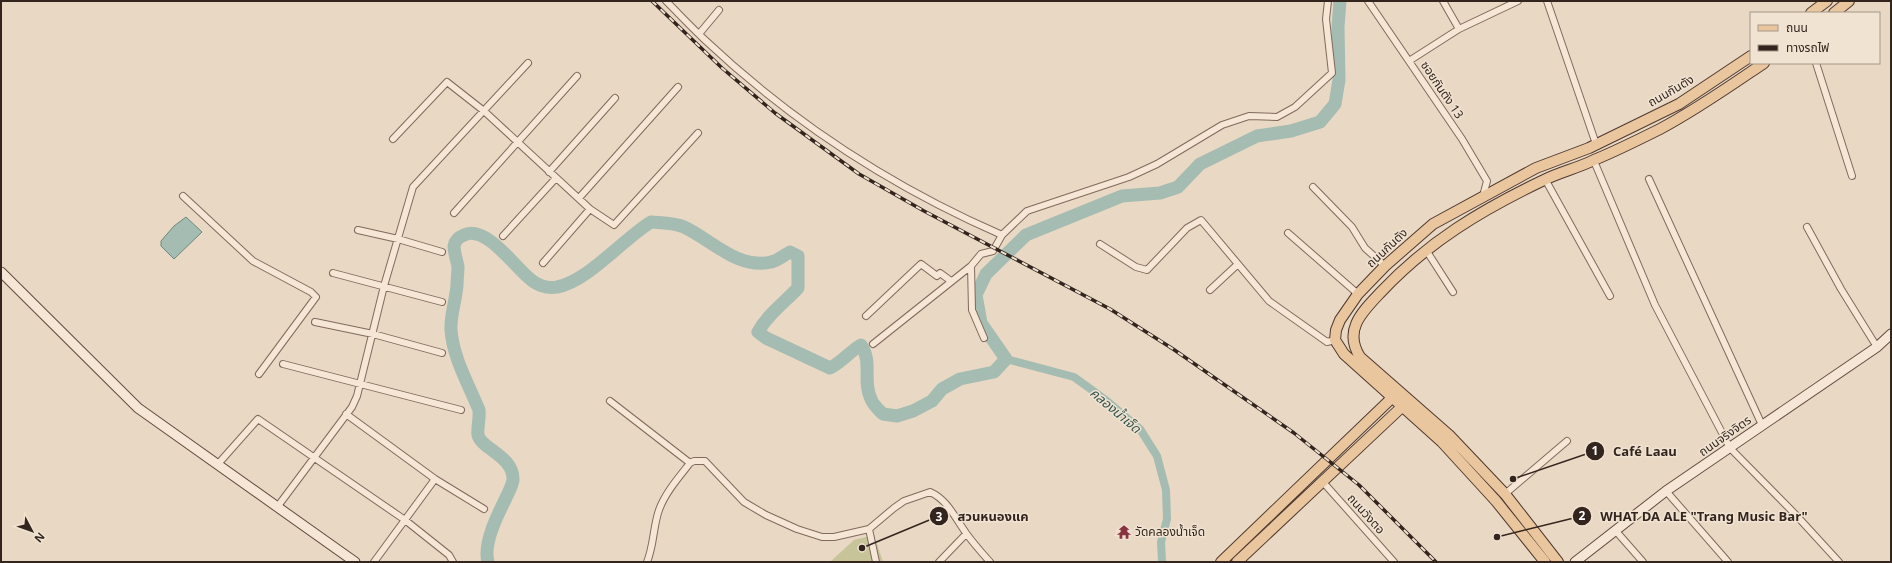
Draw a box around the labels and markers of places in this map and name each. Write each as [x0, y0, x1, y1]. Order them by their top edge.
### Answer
callout: Café Laau [1585, 438, 1685, 463]
callout: สวนหนองแค [929, 504, 1036, 529]
callout: WHAT DA ALE "Trang Music Bar" [1572, 504, 1816, 529]
place label: วัดคลองน้ำเจ็ด [1135, 523, 1205, 541]
temple icon: วัดคลองน้ำเจ็ด [1116, 524, 1132, 540]

